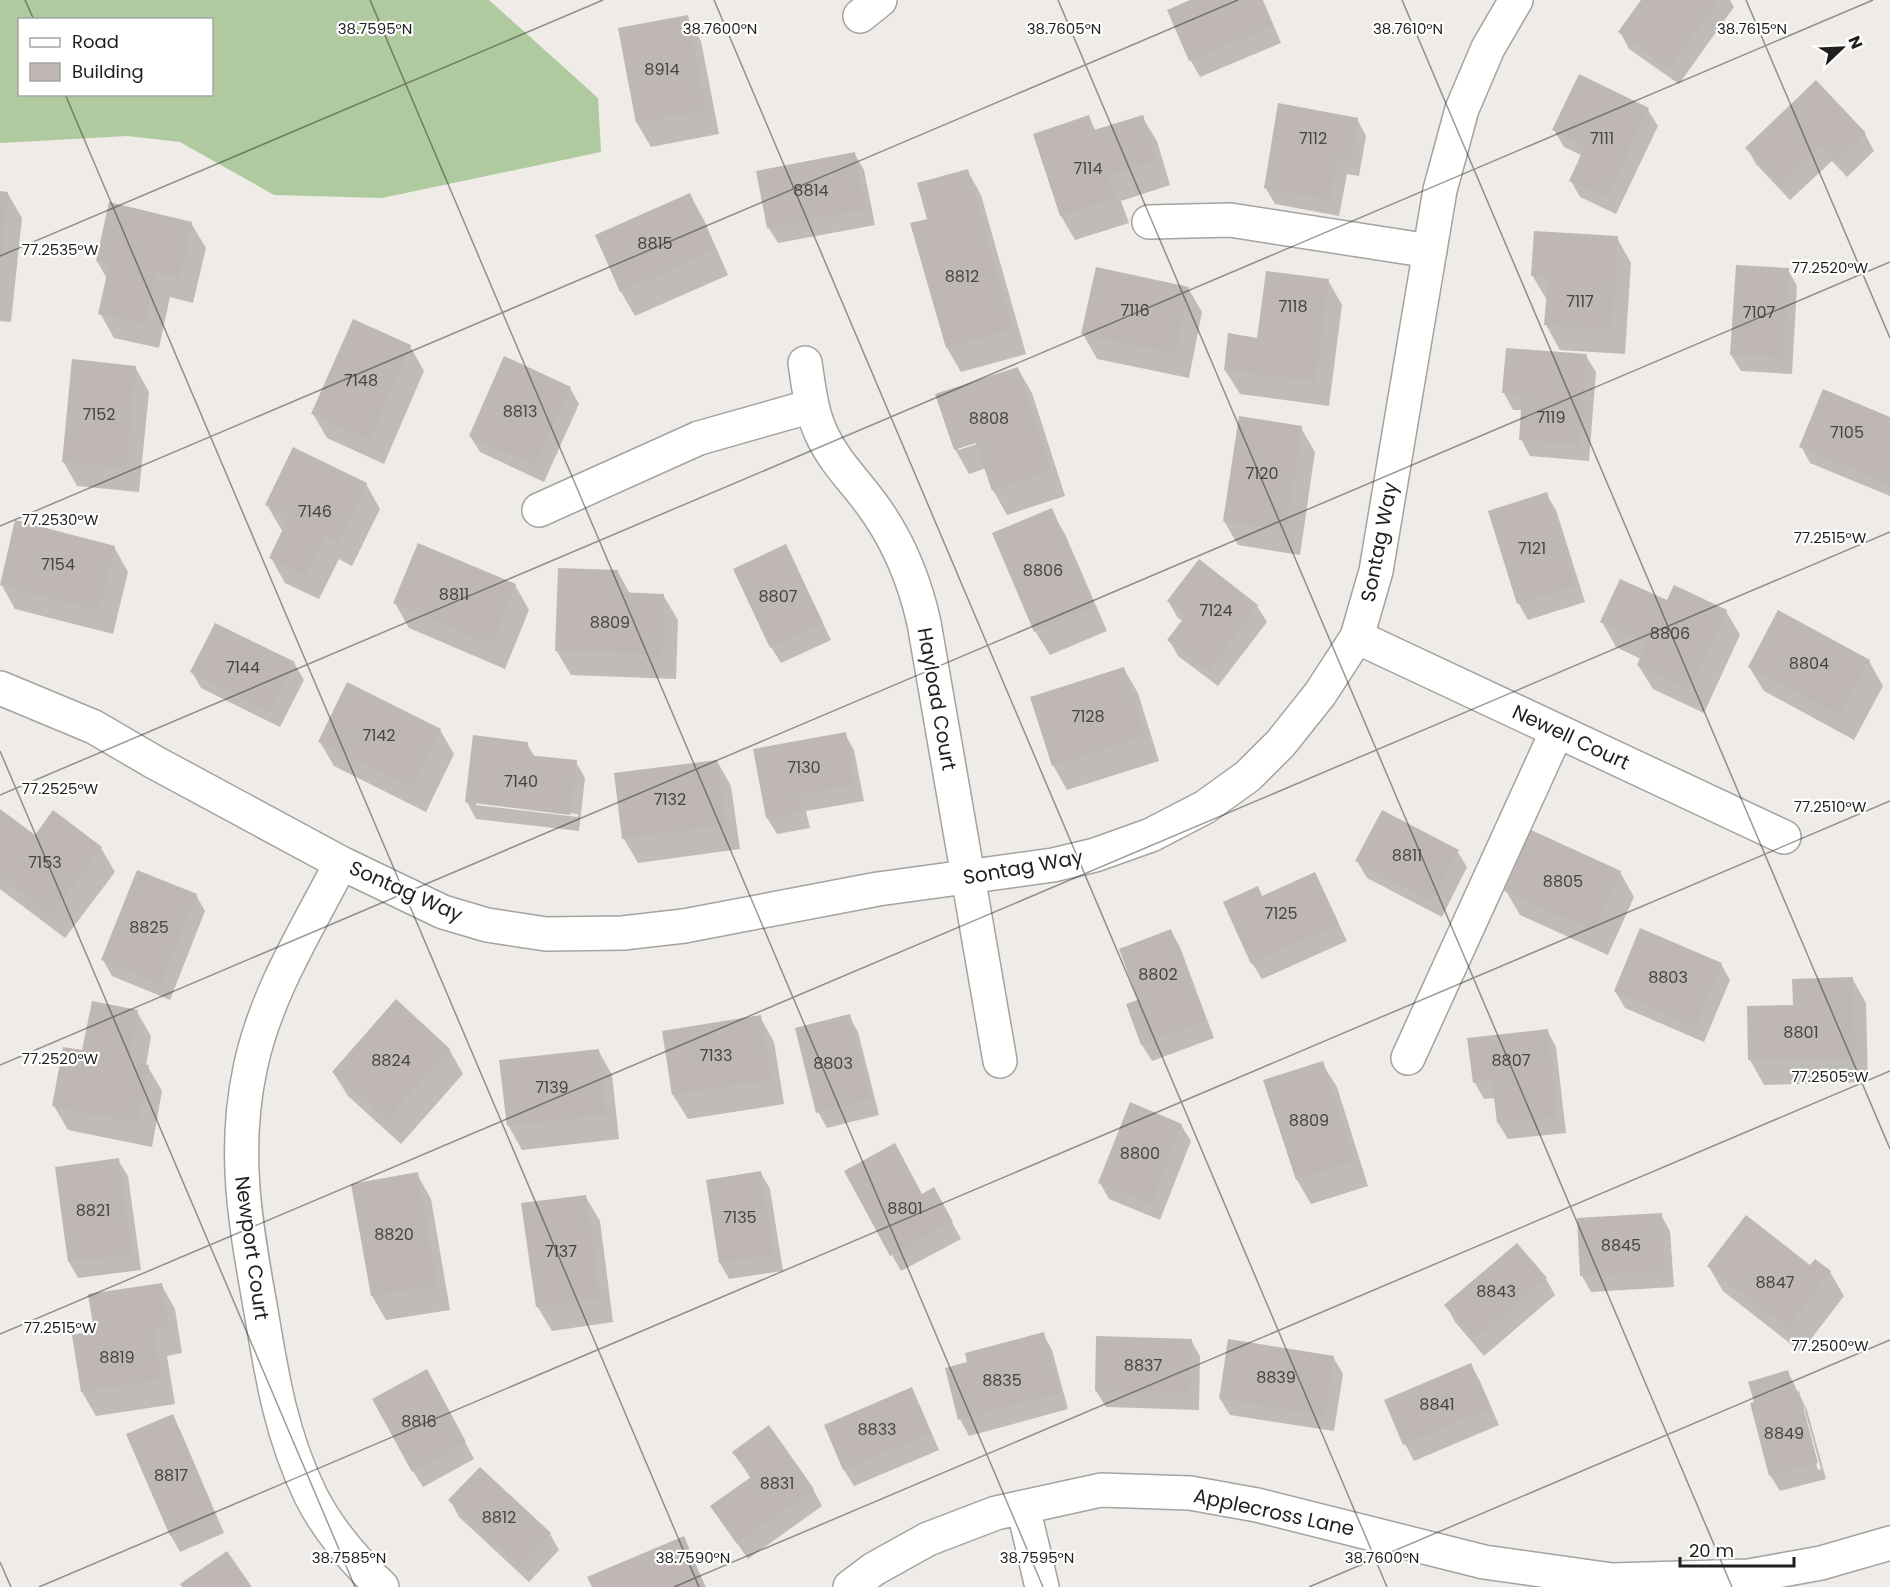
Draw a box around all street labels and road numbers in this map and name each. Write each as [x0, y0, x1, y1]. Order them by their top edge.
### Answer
street label: Sontag Way [1354, 480, 1404, 604]
street label: Hayload Court [911, 625, 963, 773]
street label: Newell Court [1508, 698, 1634, 776]
street label: Sontag Way [961, 843, 1085, 891]
street label: Sontag Way [345, 854, 467, 928]
street label: Newport Court [228, 1174, 276, 1322]
street label: Applecross Lane [1191, 1481, 1357, 1543]

